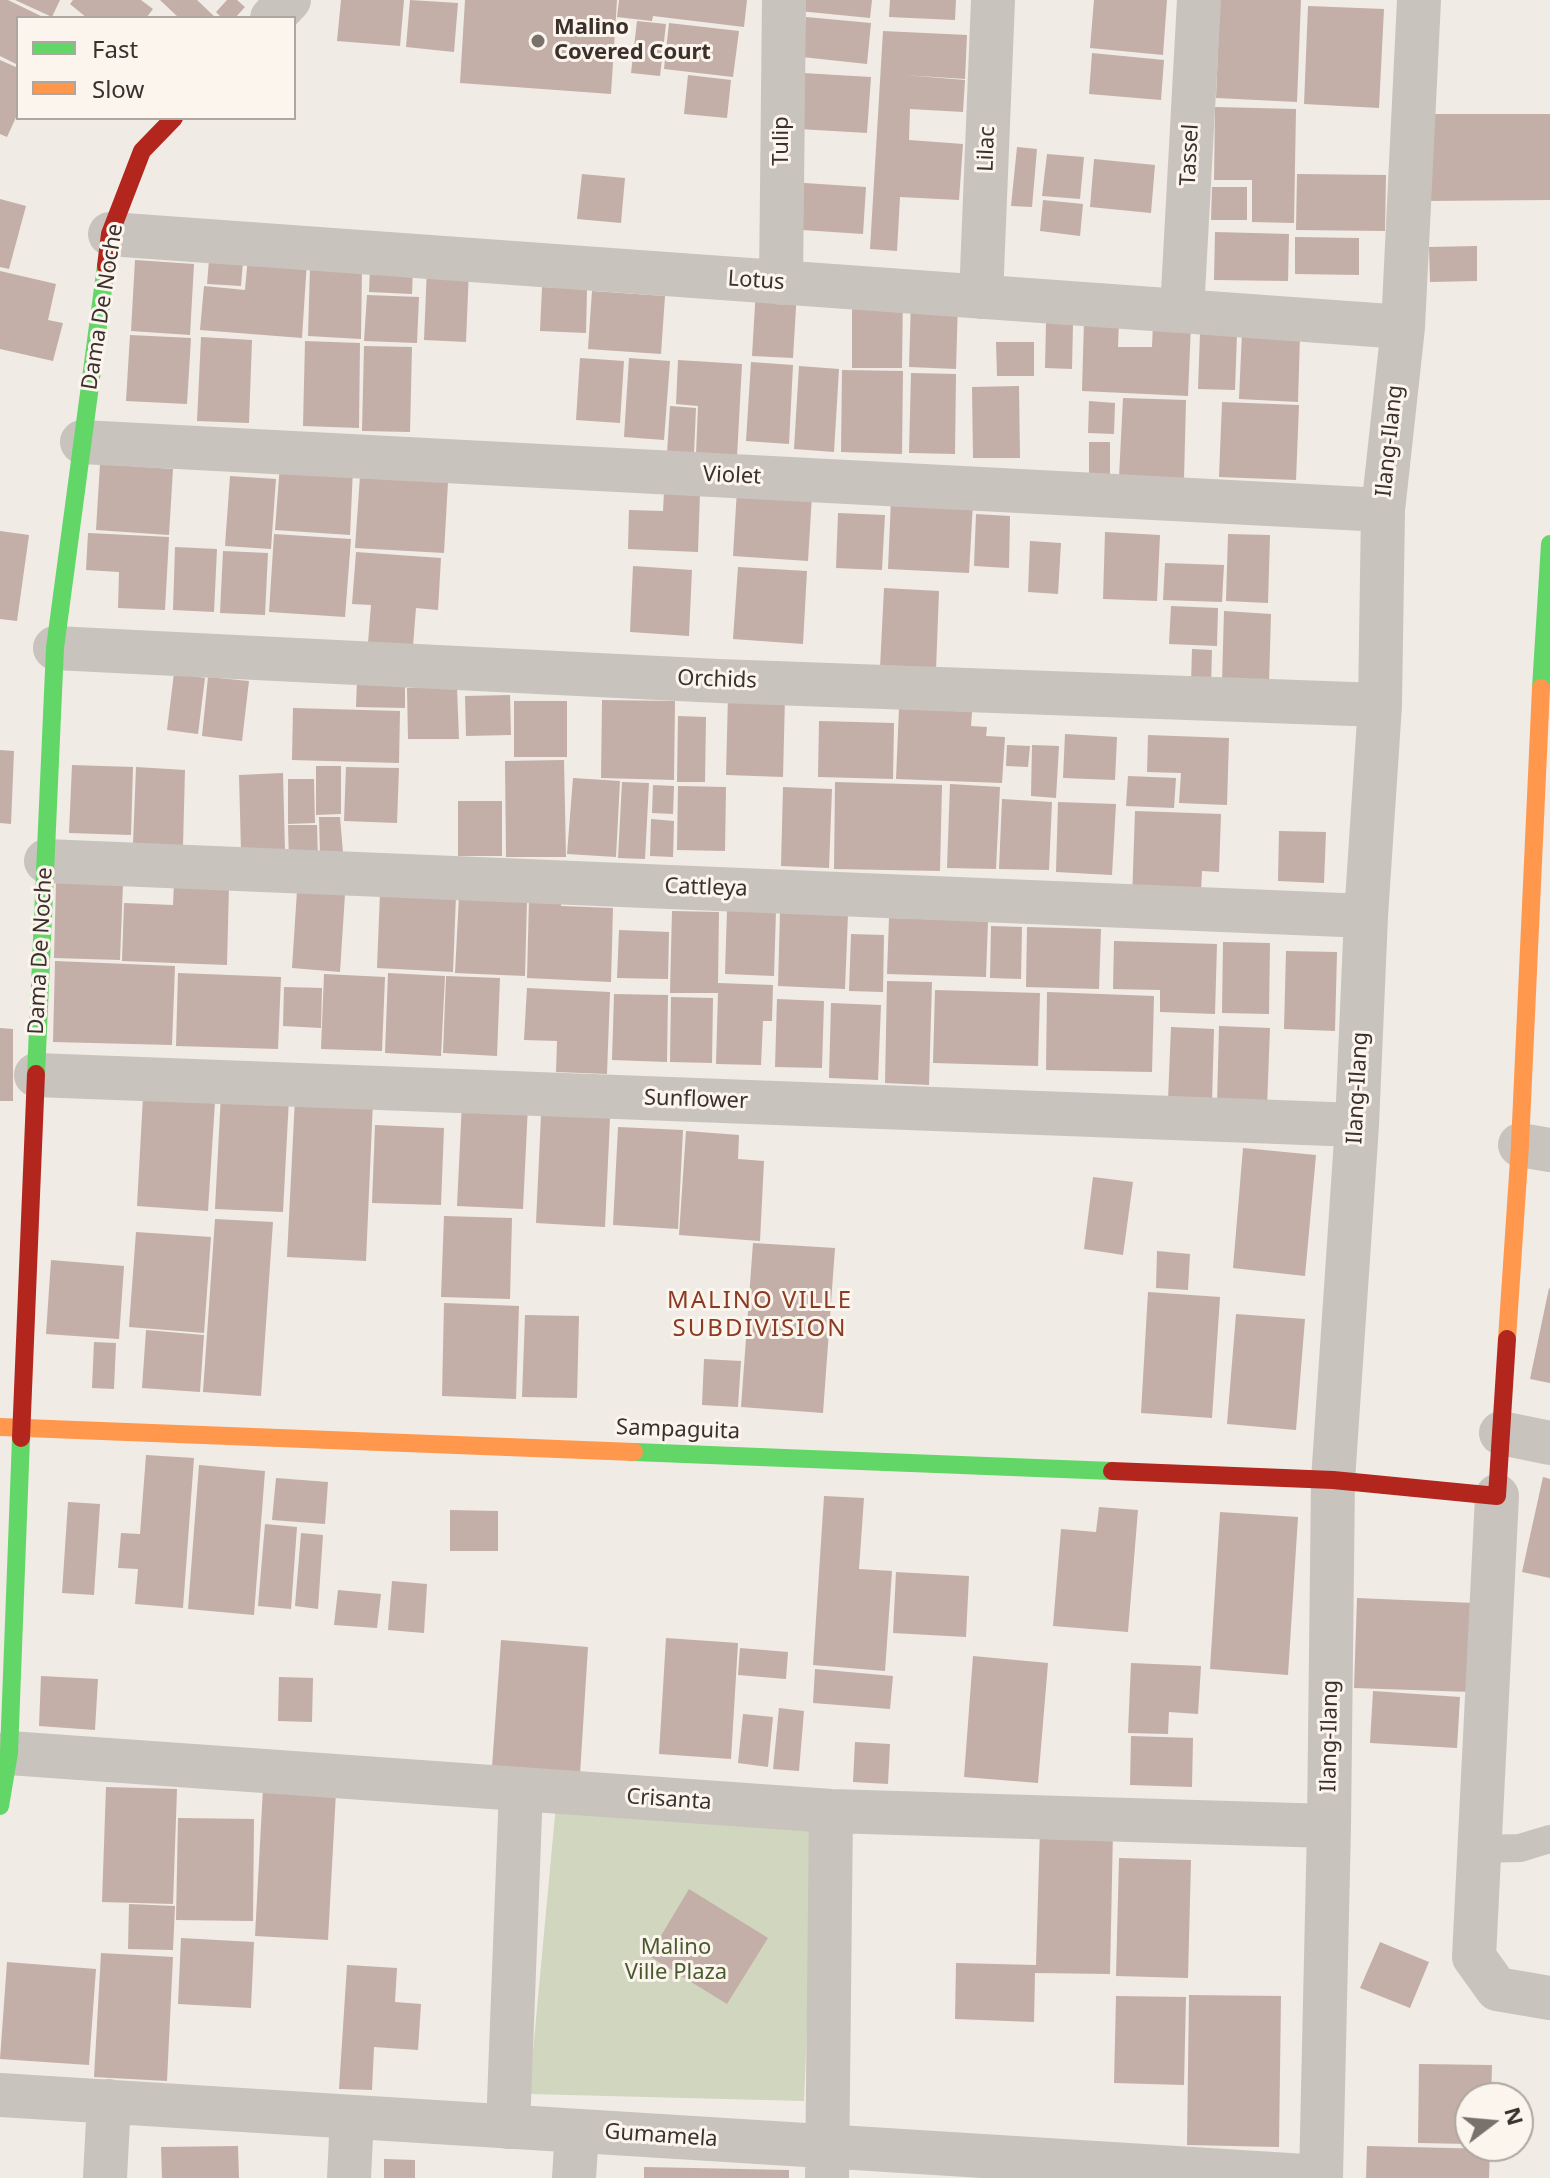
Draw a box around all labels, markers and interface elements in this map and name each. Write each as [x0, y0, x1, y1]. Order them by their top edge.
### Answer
place label: Malino Covered Court [554, 15, 711, 66]
legend [16, 16, 296, 120]
text: Fast [92, 32, 138, 65]
marker: Malino Covered Court [529, 32, 547, 50]
text: Slow [92, 72, 144, 105]
street label: Tulip [769, 116, 795, 166]
street label: Tassel [1175, 123, 1205, 187]
street label: Lilac [973, 126, 1001, 172]
street label: Dama De Noche [77, 222, 129, 392]
street label: Lotus [727, 266, 785, 296]
street label: Ilang-Ilang [1371, 384, 1409, 498]
street label: Violet [702, 461, 762, 491]
street label: Orchids [677, 665, 757, 695]
street label: Dama De Noche [23, 867, 59, 1035]
street label: Cattleya [664, 873, 748, 903]
street label: Ilang-Ilang [1342, 1031, 1374, 1145]
street label: Sunflower [643, 1085, 749, 1115]
district label: MALINO VILLE SUBDIVISION [667, 1287, 853, 1343]
street label: Sampaguita [616, 1415, 740, 1445]
street label: Ilang-Ilang [1316, 1680, 1344, 1792]
street label: Crisanta [625, 1784, 713, 1816]
park label: Malino Ville Plaza [625, 1935, 727, 1986]
north arrow [1454, 2082, 1534, 2162]
text: N [1498, 2103, 1532, 2129]
street label: Gumamela [603, 2119, 719, 2153]

